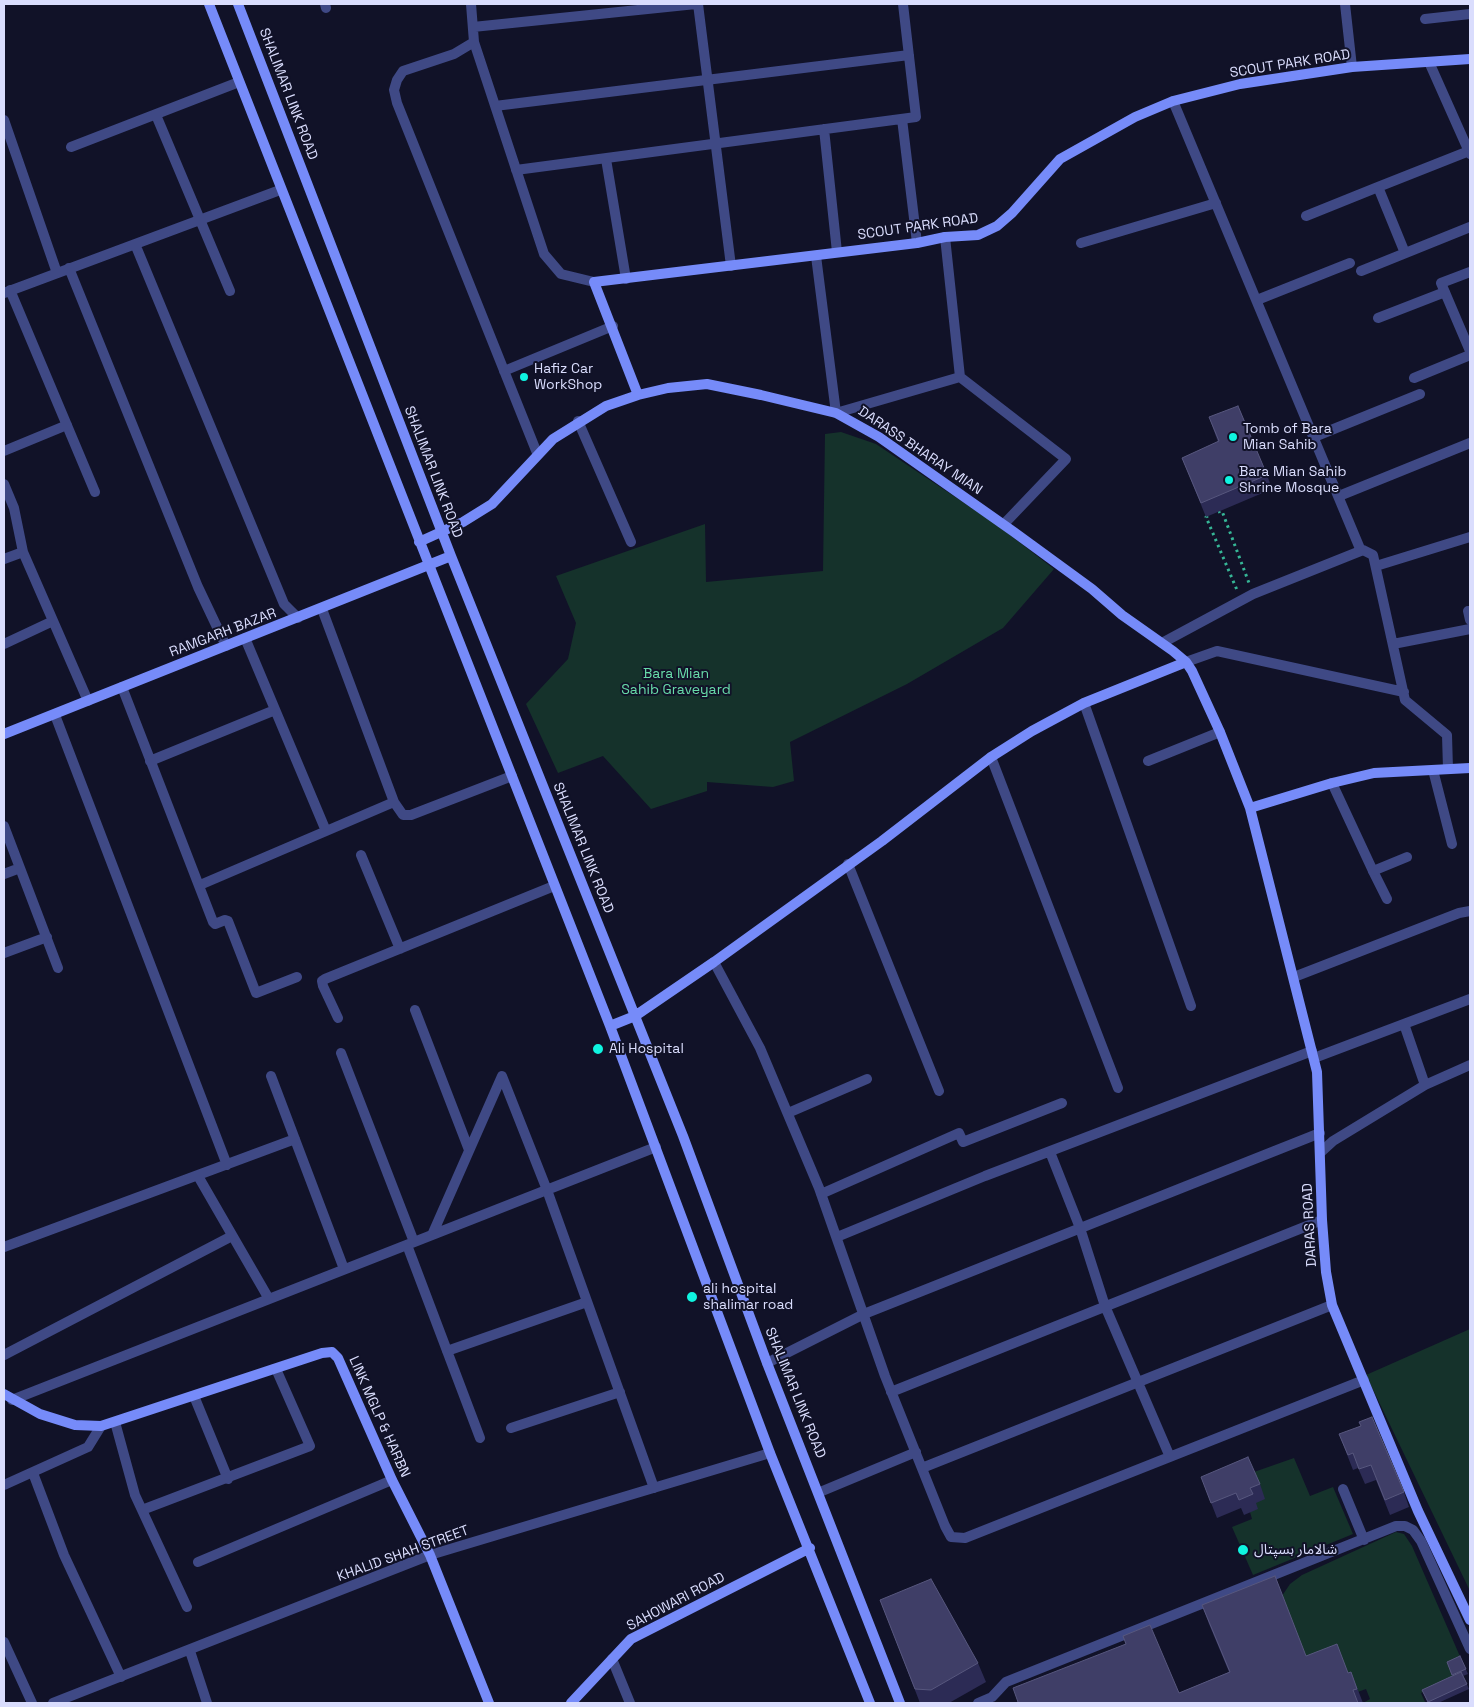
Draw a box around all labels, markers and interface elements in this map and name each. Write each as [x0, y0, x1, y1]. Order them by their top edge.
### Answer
street label: SHALIMAR LINK ROAD [255, 26, 321, 162]
street label: SCOUT PARK ROAD [1229, 46, 1351, 82]
street label: SCOUT PARK ROAD [857, 210, 979, 244]
place label: Hafiz Car WorkShop [534, 361, 602, 394]
marker: Hafiz Car WorkShop [518, 371, 530, 383]
street label: DARASS BHARAY MIAN [855, 403, 985, 499]
street label: SHALIMAR LINK ROAD [400, 404, 466, 540]
place label: Tomb of Bara Mian Sahib [1243, 421, 1332, 454]
marker: Tomb of Bara Mian Sahib [1227, 431, 1239, 443]
place label: Bara Mian Sahib Shrine Mosque [1239, 464, 1346, 497]
marker: Bara Mian Sahib Shrine Mosque [1223, 474, 1235, 486]
street label: RAMGARH BAZAR [167, 605, 279, 661]
park label: Bara Mian Sahib Graveyard [621, 666, 731, 699]
street label: SHALIMAR LINK ROAD [549, 780, 617, 916]
place label: Ali Hospital [609, 1041, 684, 1057]
marker: Ali Hospital [591, 1042, 605, 1056]
street label: DARAS ROAD [1299, 1183, 1321, 1267]
place label: ali hospital shalimar road [703, 1281, 793, 1314]
marker: ali hospital shalimar road [685, 1290, 699, 1304]
street label: SHALIMAR LINK ROAD [761, 1325, 829, 1461]
street label: LINK MGLP & HARBN [345, 1354, 413, 1480]
street label: KHALID SHAH STREET [335, 1522, 471, 1586]
place label: شالامار ہسپتال [1254, 1542, 1337, 1558]
marker: شالامار ہسپتال [1236, 1543, 1250, 1557]
street label: SAHOWARI ROAD [624, 1569, 728, 1635]

